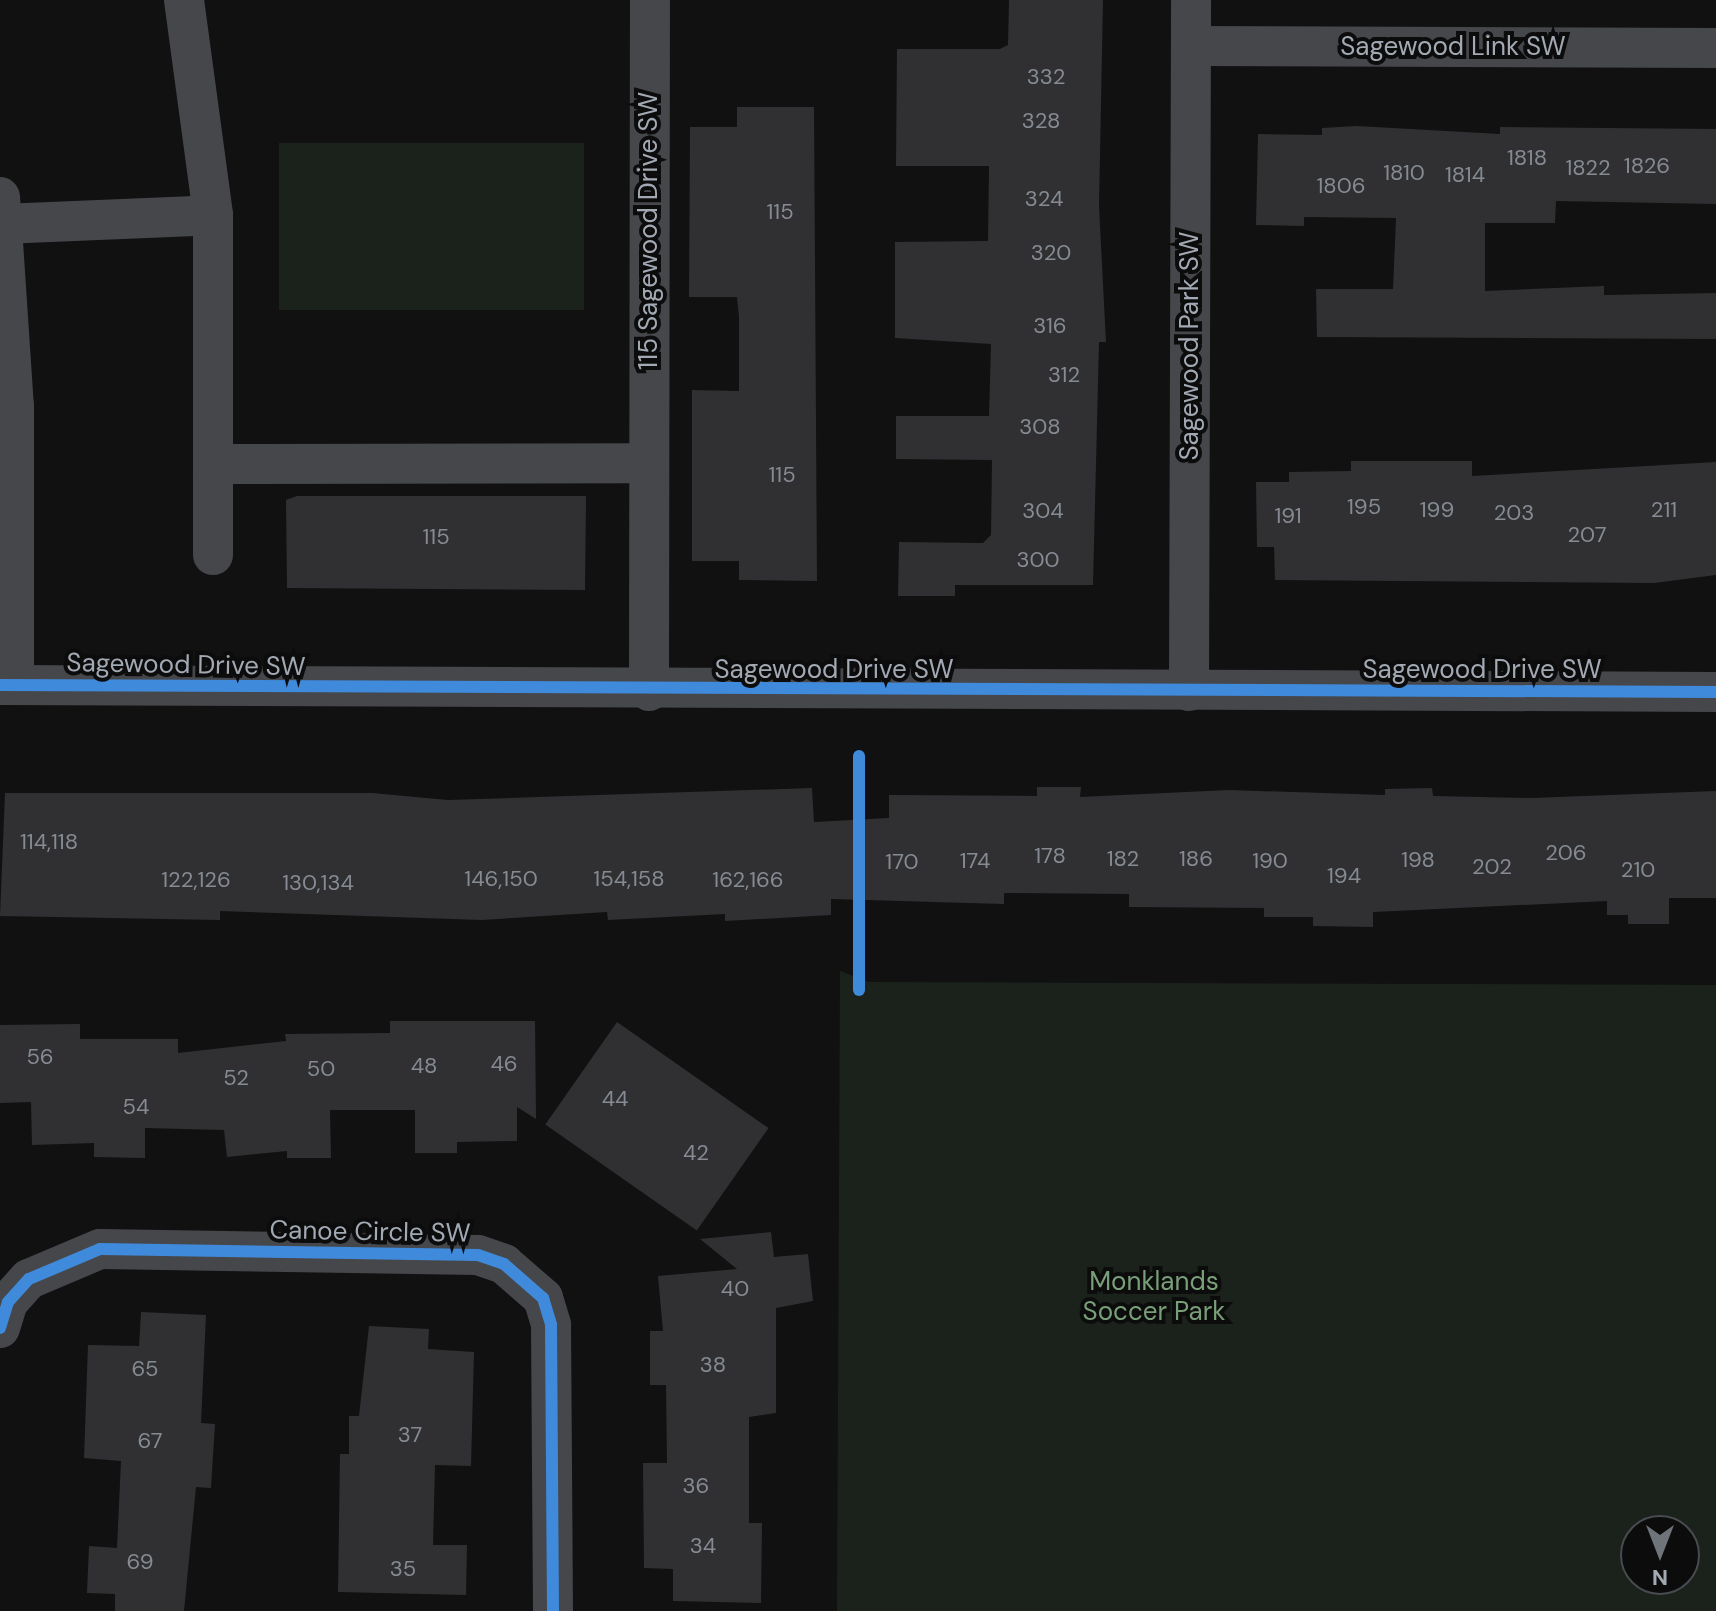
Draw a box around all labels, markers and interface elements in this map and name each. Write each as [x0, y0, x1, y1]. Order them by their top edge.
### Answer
street label: Sagewood Link SW [1340, 31, 1566, 63]
house number: 332 [1027, 64, 1065, 90]
street label: 115 Sagewood Drive SW [633, 92, 665, 370]
house number: 328 [1022, 108, 1060, 134]
house number: 1818 [1507, 145, 1547, 171]
house number: 1826 [1624, 153, 1670, 179]
house number: 1822 [1565, 155, 1611, 181]
house number: 1810 [1383, 160, 1425, 186]
house number: 1814 [1445, 162, 1485, 188]
house number: 1806 [1316, 173, 1366, 199]
house number: 324 [1025, 186, 1063, 212]
house number: 115 [766, 199, 794, 225]
street label: Sagewood Park SW [1174, 232, 1206, 460]
house number: 320 [1031, 240, 1071, 266]
house number: 316 [1033, 313, 1067, 339]
house number: 312 [1048, 362, 1080, 388]
house number: 308 [1019, 414, 1061, 440]
house number: 115 [768, 462, 796, 488]
house number: 195 [1347, 494, 1381, 520]
house number: 199 [1420, 497, 1454, 523]
house number: 211 [1651, 497, 1677, 523]
house number: 304 [1022, 498, 1064, 524]
house number: 203 [1494, 500, 1534, 526]
house number: 191 [1274, 503, 1302, 529]
house number: 207 [1568, 522, 1606, 548]
house number: 115 [422, 524, 450, 550]
house number: 300 [1016, 547, 1060, 573]
street label: Sagewood Drive SW [66, 647, 306, 683]
street label: Sagewood Drive SW [714, 654, 954, 686]
street label: Sagewood Drive SW [1362, 654, 1602, 686]
house number: 114,118 [20, 829, 78, 855]
house number: 206 [1545, 840, 1587, 866]
house number: 178 [1034, 843, 1066, 869]
house number: 182 [1107, 846, 1139, 872]
house number: 186 [1179, 846, 1213, 872]
house number: 198 [1401, 847, 1435, 873]
house number: 174 [960, 848, 990, 874]
house number: 190 [1252, 848, 1288, 874]
house number: 170 [885, 849, 919, 875]
house number: 202 [1472, 854, 1512, 880]
house number: 210 [1621, 857, 1655, 883]
house number: 194 [1327, 863, 1361, 889]
house number: 146,150 [464, 866, 538, 892]
house number: 154,158 [593, 866, 665, 892]
house number: 122,126 [161, 867, 231, 893]
house number: 162,166 [712, 867, 784, 893]
house number: 130,134 [282, 870, 354, 896]
house number: 56 [26, 1044, 54, 1070]
house number: 46 [490, 1051, 518, 1077]
house number: 48 [411, 1053, 437, 1079]
house number: 50 [307, 1056, 335, 1082]
house number: 52 [223, 1065, 249, 1091]
house number: 44 [602, 1086, 628, 1112]
house number: 54 [123, 1094, 149, 1120]
house number: 42 [683, 1140, 709, 1166]
street label: Canoe Circle SW [269, 1215, 471, 1249]
park label: Monklands Soccer Park [1083, 1266, 1225, 1328]
house number: 40 [721, 1276, 749, 1302]
house number: 38 [700, 1352, 726, 1378]
house number: 65 [132, 1356, 158, 1382]
house number: 37 [398, 1422, 422, 1448]
house number: 67 [138, 1428, 162, 1454]
house number: 36 [683, 1473, 709, 1499]
north arrow [1620, 1515, 1700, 1595]
house number: 34 [690, 1533, 716, 1559]
house number: 69 [126, 1549, 154, 1575]
house number: 35 [390, 1556, 416, 1582]
text: N [1652, 1563, 1668, 1592]

